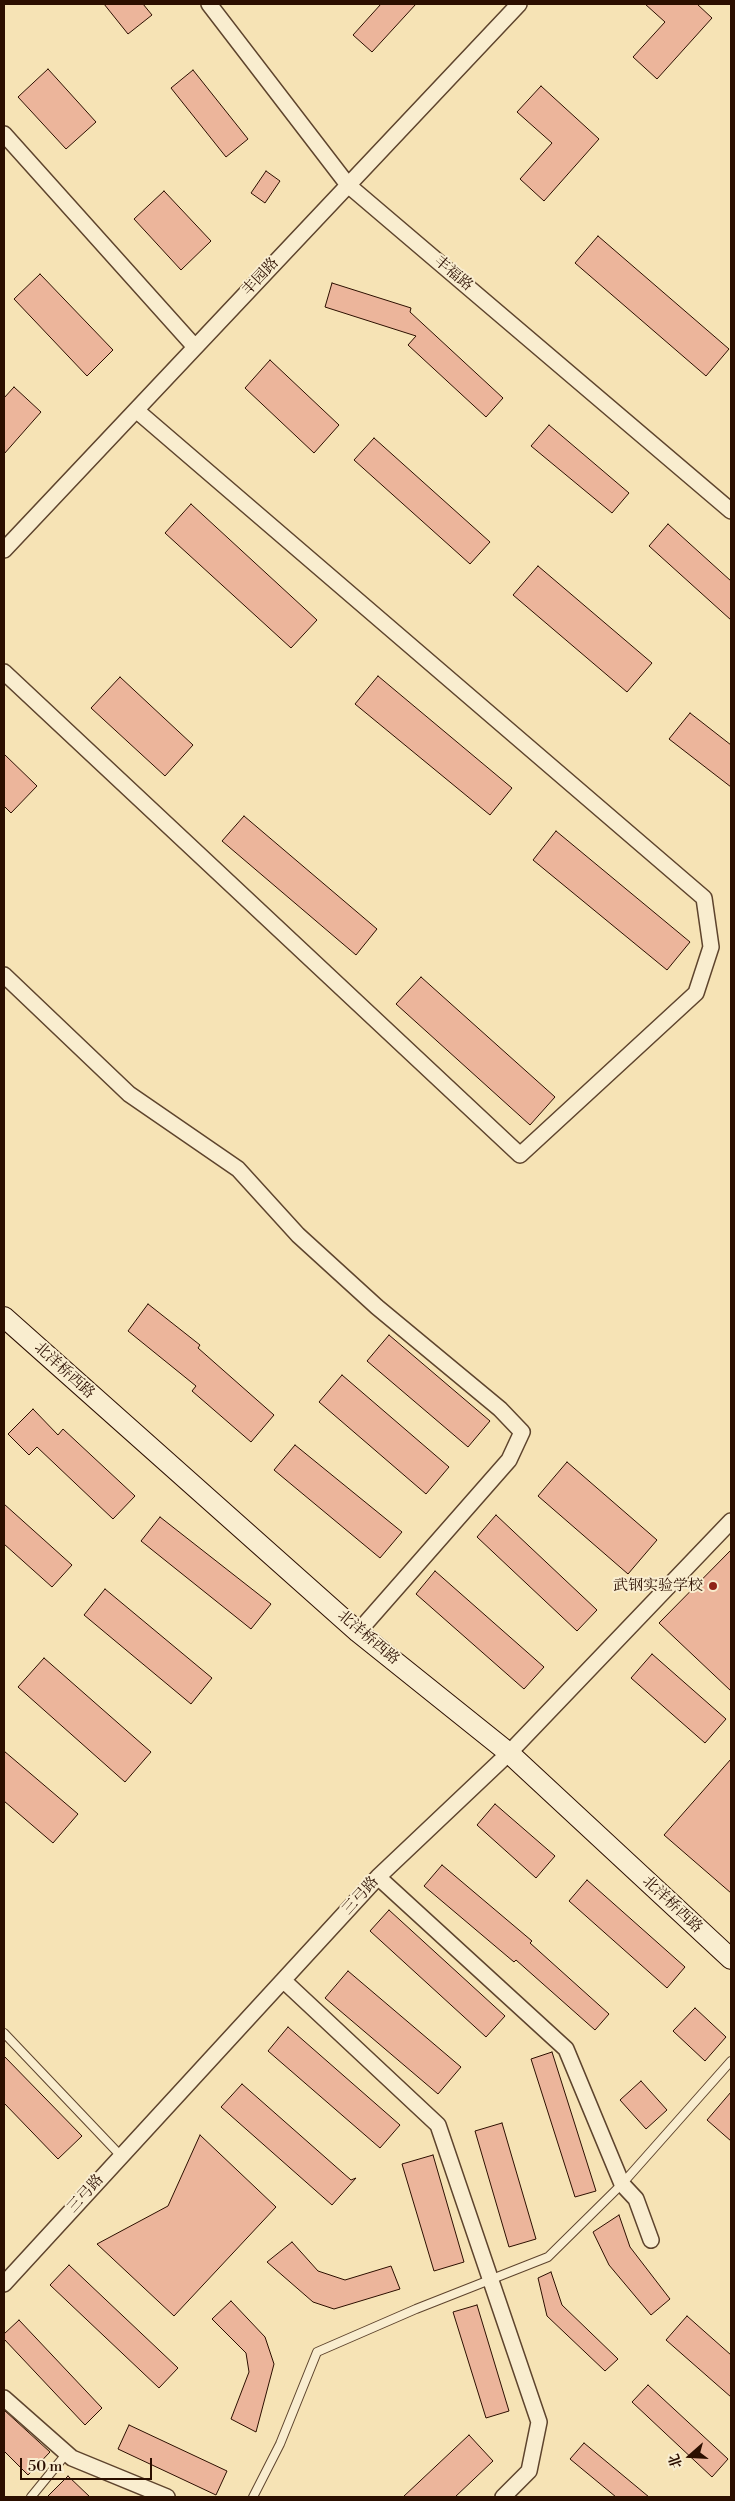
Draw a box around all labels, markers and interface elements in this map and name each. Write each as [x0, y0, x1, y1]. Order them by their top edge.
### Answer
street label: 丰福路 [430, 253, 476, 295]
street label: 丰园路 [239, 254, 283, 300]
street label: 北洋桥西路 [30, 1339, 98, 1403]
place label: 武钢实验学校 [613, 1577, 703, 1595]
marker: 武钢实验学校 [707, 1580, 719, 1592]
street label: 北洋桥西路 [333, 1607, 403, 1669]
street label: 三弓路 [339, 1873, 383, 1919]
street label: 北洋桥西路 [638, 1873, 706, 1937]
street label: 三弓路 [64, 2171, 108, 2217]
north arrow [665, 2431, 715, 2481]
scale bar [22, 2448, 155, 2480]
text: 北 [665, 2451, 687, 2470]
text: 50 m [28, 2457, 62, 2476]

